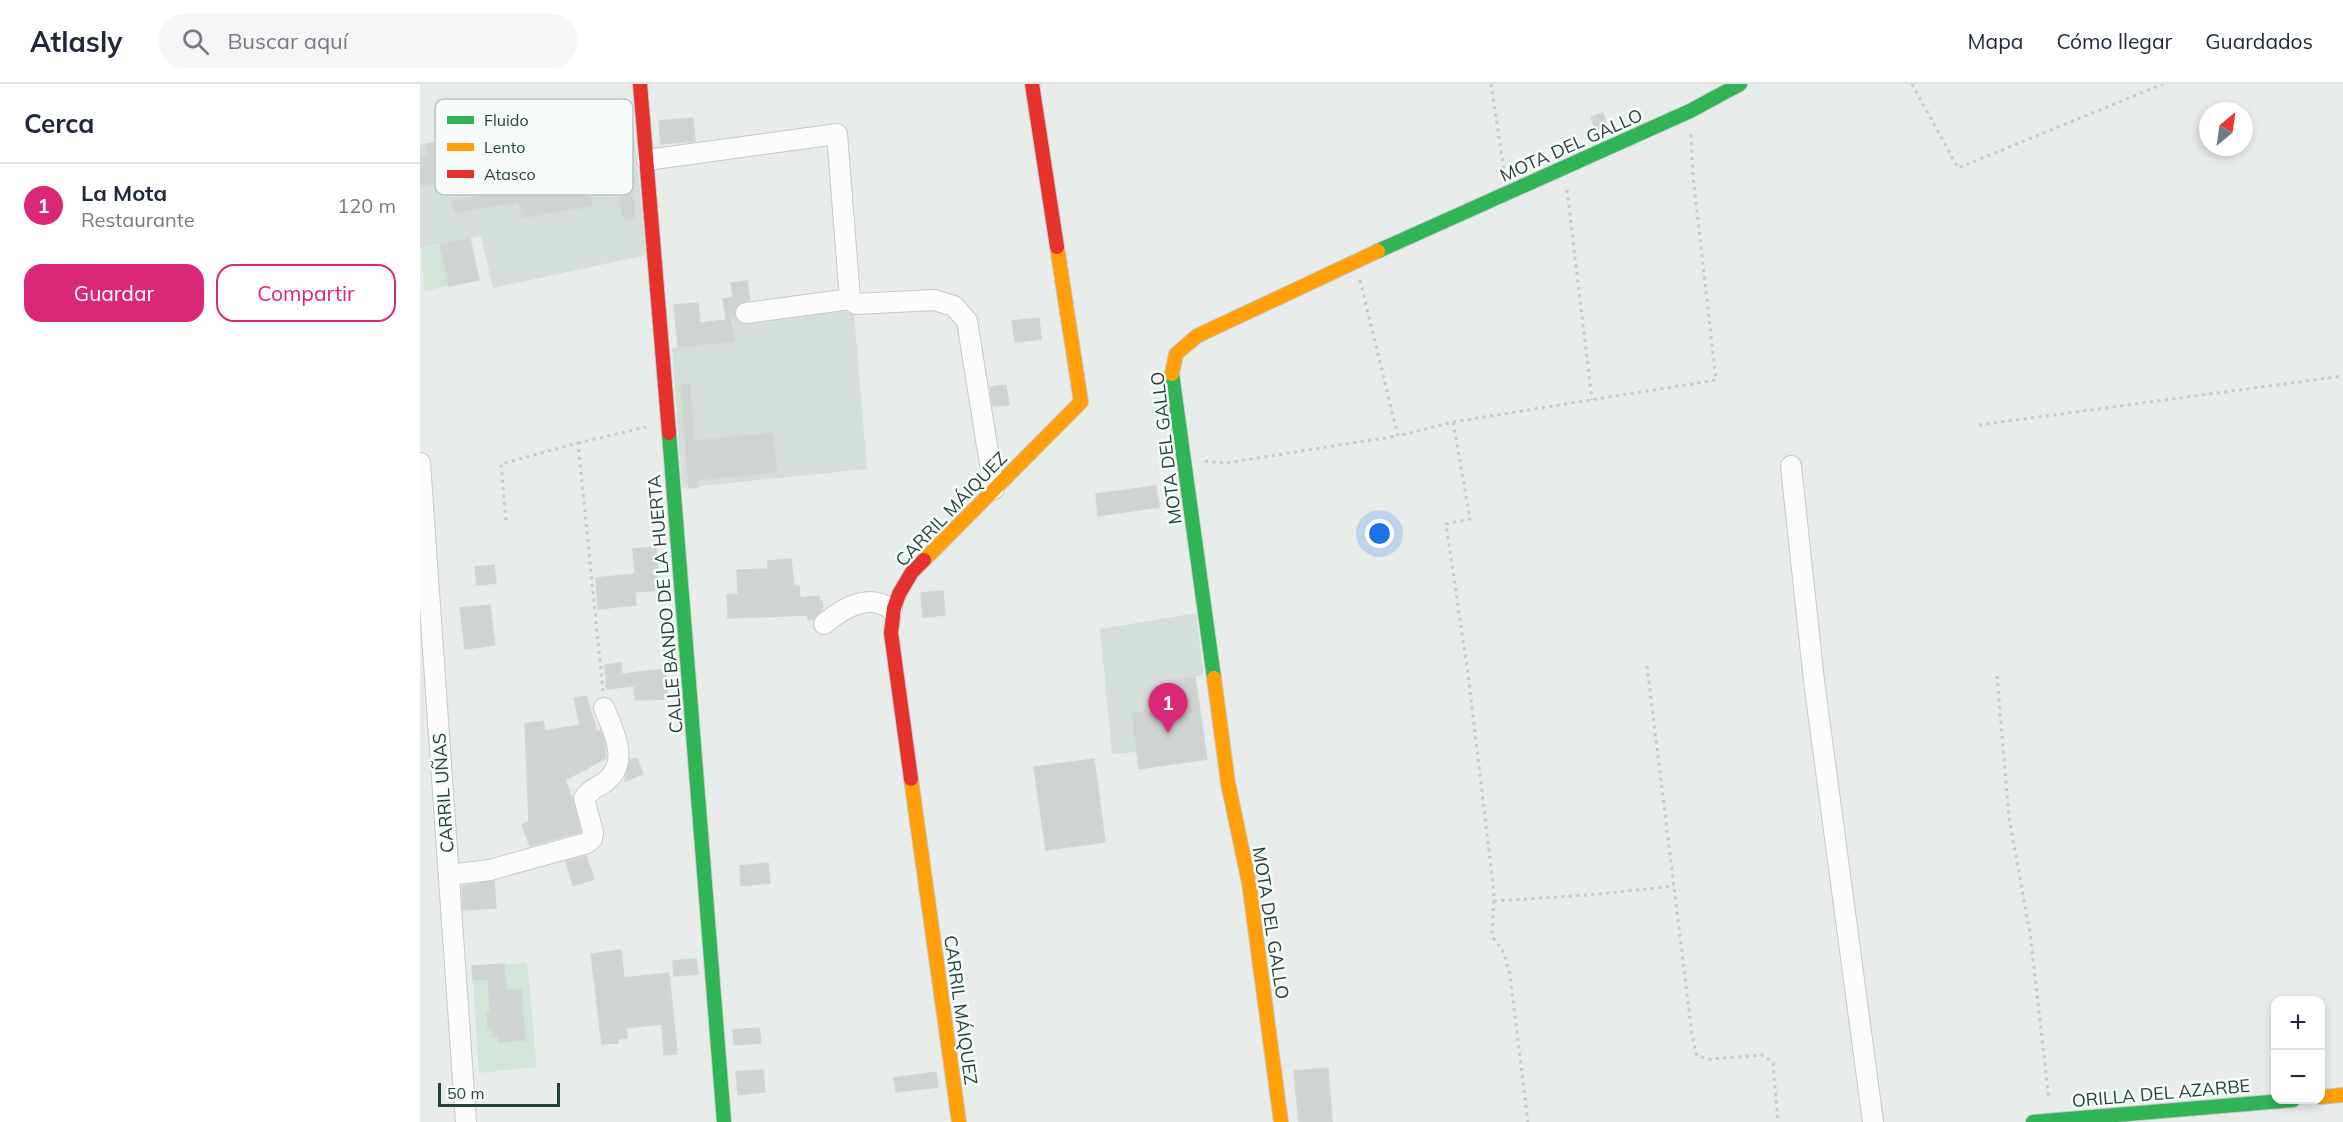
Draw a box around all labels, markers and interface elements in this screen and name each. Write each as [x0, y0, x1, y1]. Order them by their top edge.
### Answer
search box [158, 14, 578, 68]
text: Atlasly [30, 24, 122, 59]
icon: search [179, 25, 212, 58]
text: Buscar aquí [227, 27, 348, 55]
text: Mapa [1968, 28, 2023, 54]
text: Cómo llegar [2056, 28, 2172, 54]
text: Guardados [2205, 28, 2313, 54]
legend [435, 99, 633, 195]
north arrow [2199, 102, 2253, 156]
street label: MOTA DEL GALLO [1496, 103, 1646, 187]
text: Cerca [24, 107, 94, 140]
text: Fluido [484, 110, 529, 130]
text: Lento [484, 137, 525, 157]
text: Atasco [484, 164, 536, 184]
text: La Mota [81, 179, 167, 207]
text: 1 [38, 193, 50, 218]
text: 120 m [337, 193, 396, 218]
text: Restaurante [81, 207, 195, 232]
button: Guardar [24, 264, 204, 322]
button: Compartir [216, 264, 396, 322]
street label: MOTA DEL GALLO [1145, 370, 1187, 526]
street label: CARRIL MÁIQUEZ [890, 447, 1012, 571]
street label: CALLE BANDO DE LA HUERTA [642, 474, 688, 734]
your location [1365, 519, 1394, 548]
pin: 1 [1148, 684, 1188, 733]
street label: CARRIL UÑAS [427, 732, 459, 854]
street label: MOTA DEL GALLO [1248, 845, 1294, 1001]
street label: CARRIL MÁIQUEZ [939, 934, 983, 1087]
map controls [2271, 996, 2325, 1104]
button: + [2271, 996, 2325, 1050]
button: − [2271, 1050, 2325, 1104]
street label: ORILLA DEL AZARBE [2071, 1074, 2251, 1112]
scale bar [438, 1080, 560, 1108]
text: 50 m [447, 1083, 484, 1103]

